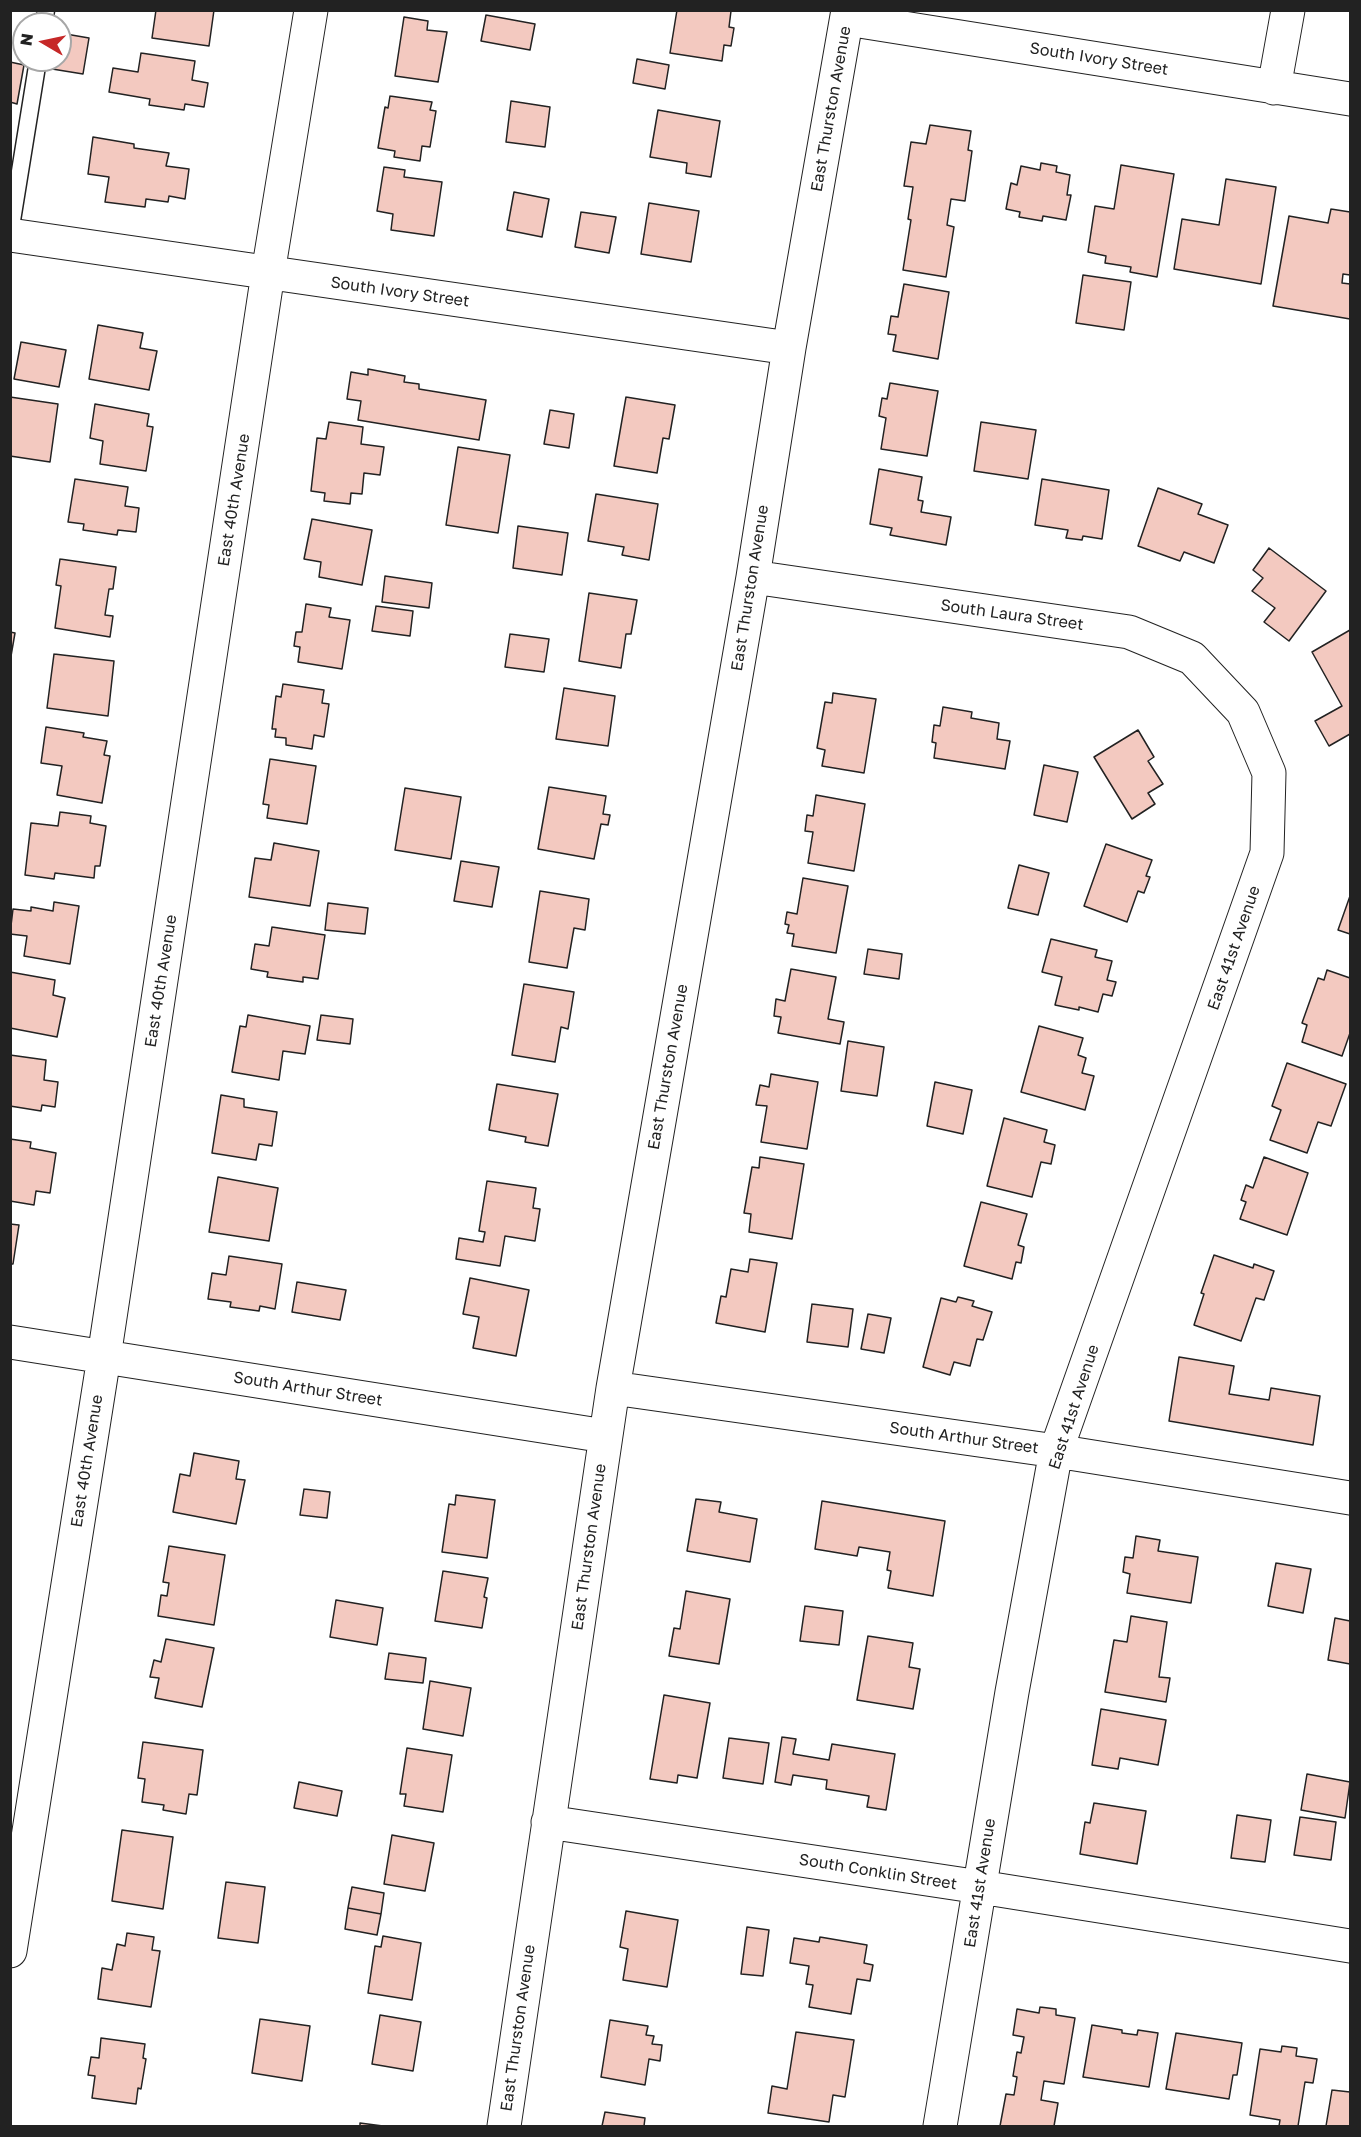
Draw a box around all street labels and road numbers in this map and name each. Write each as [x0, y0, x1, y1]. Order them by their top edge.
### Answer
street label: East Thurston Avenue [807, 25, 855, 193]
street label: South Ivory Street [1028, 39, 1170, 79]
street label: South Ivory Street [329, 273, 471, 311]
street label: East 40th Avenue [214, 432, 254, 568]
street label: East Thurston Avenue [727, 504, 773, 672]
street label: South Laura Street [939, 595, 1085, 635]
street label: East 41st Avenue [1204, 883, 1264, 1013]
street label: East 40th Avenue [141, 913, 181, 1049]
street label: East Thurston Avenue [644, 983, 692, 1151]
street label: East 41st Avenue [1045, 1342, 1103, 1472]
street label: South Arthur Street [232, 1368, 384, 1410]
street label: East 40th Avenue [67, 1393, 107, 1529]
street label: South Arthur Street [888, 1418, 1040, 1458]
street label: East Thurston Avenue [568, 1462, 610, 1632]
street label: East 41st Avenue [960, 1817, 1000, 1949]
street label: South Conklin Street [798, 1850, 958, 1894]
street label: East Thurston Avenue [497, 1943, 539, 2113]

